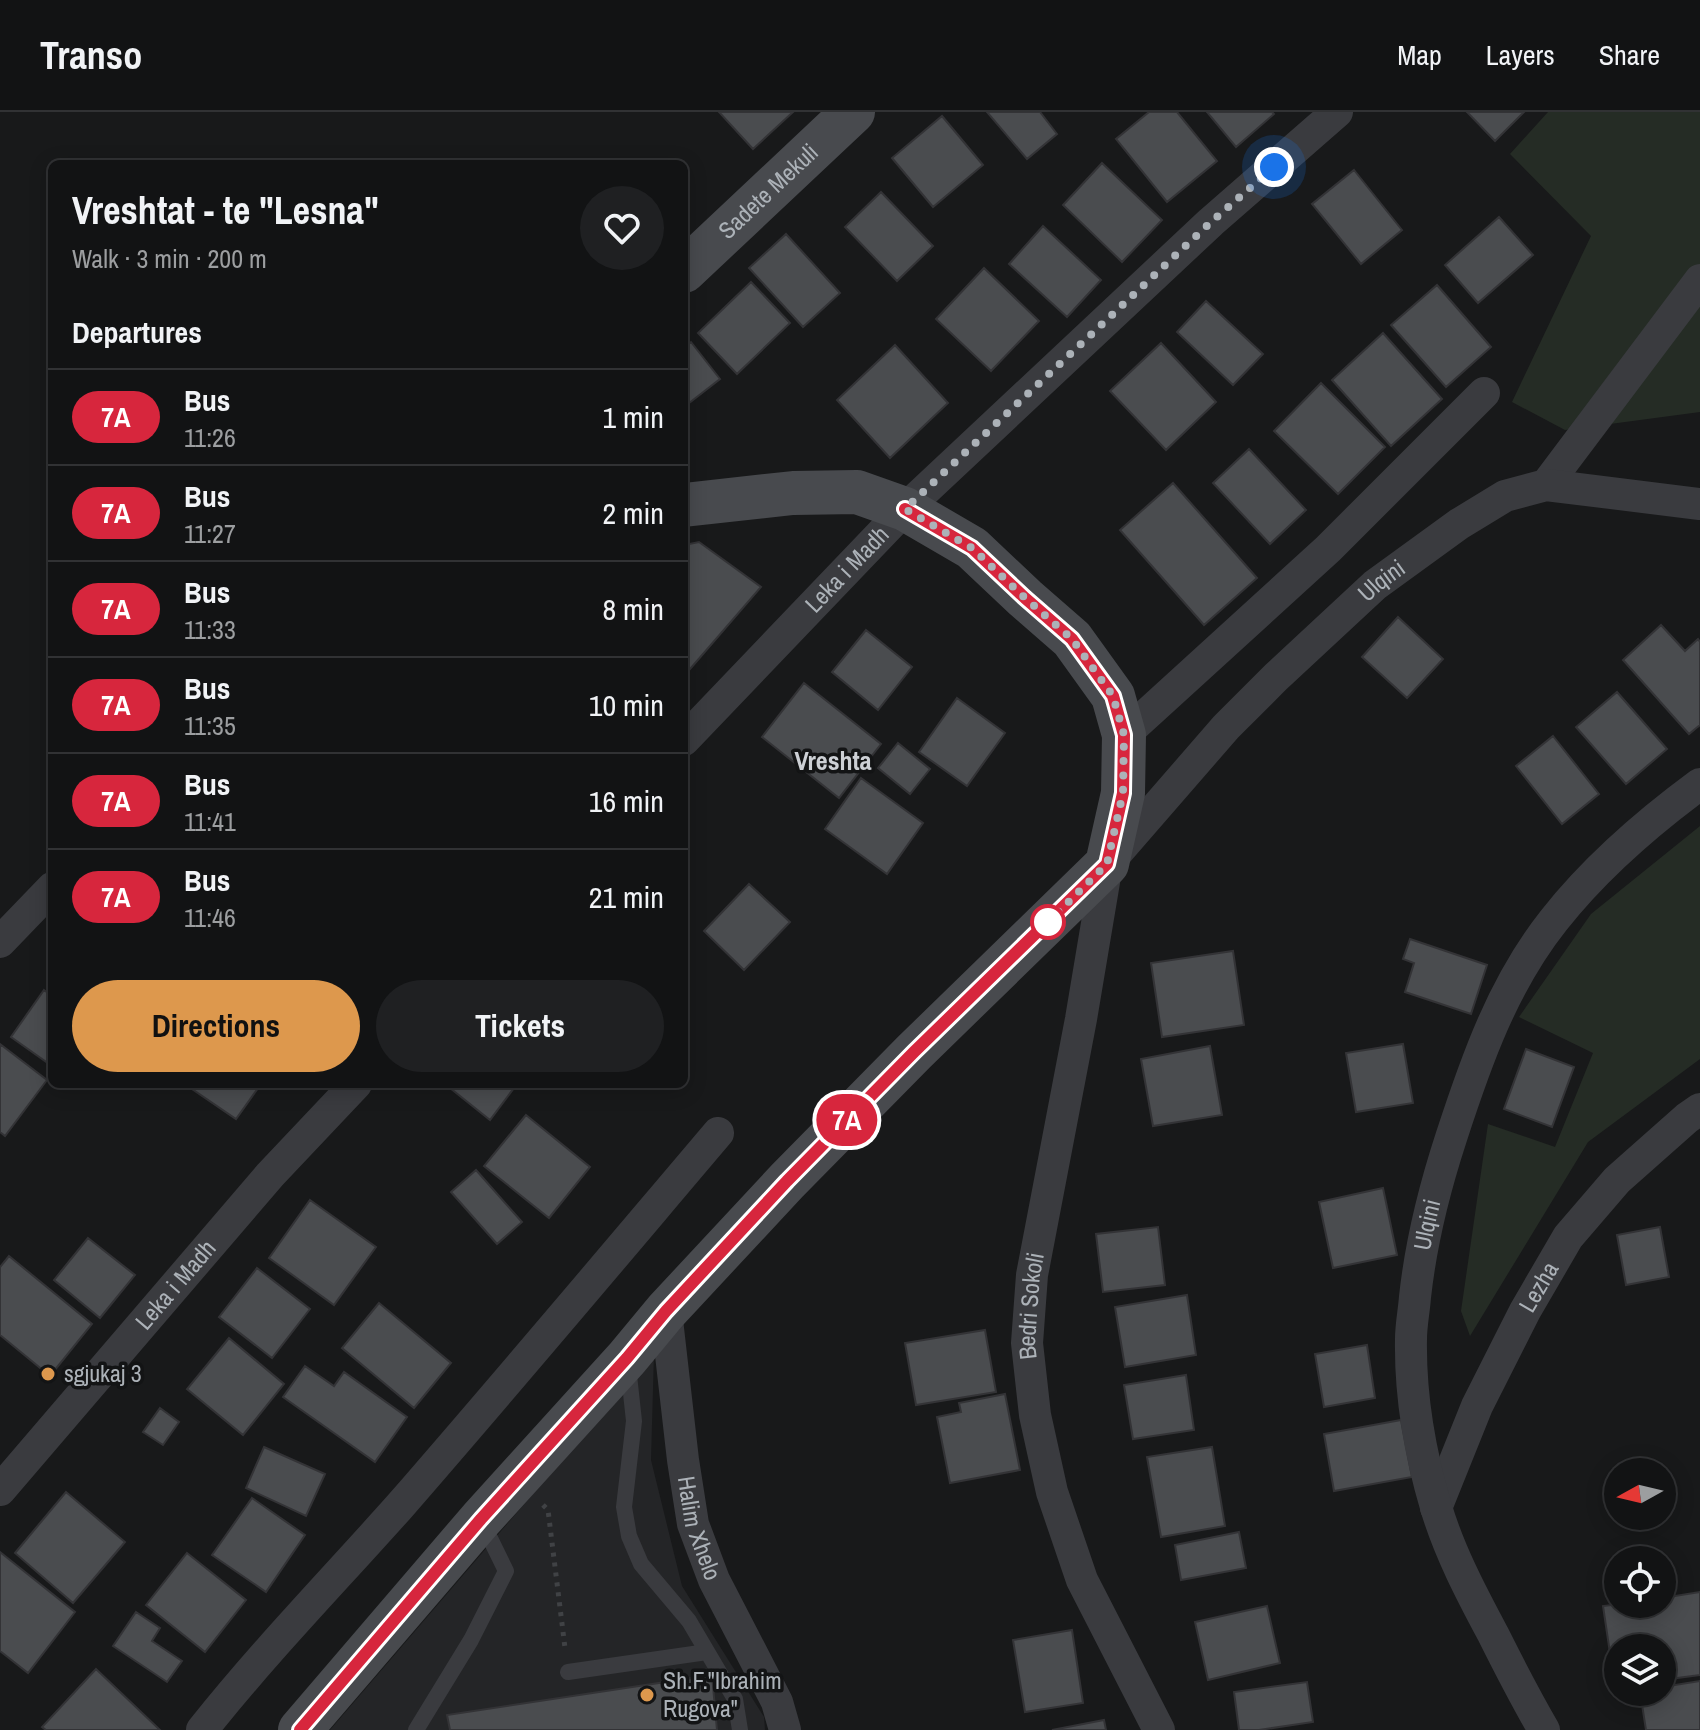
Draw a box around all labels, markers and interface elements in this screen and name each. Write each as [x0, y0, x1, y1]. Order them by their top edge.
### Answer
text: Transo [40, 30, 142, 81]
text: Map [1397, 36, 1442, 74]
text: Layers [1486, 36, 1555, 74]
text: Share [1599, 36, 1660, 74]
street label: Sadete Mekuli [711, 136, 825, 246]
your location [1254, 147, 1294, 187]
text: Vreshtat - te "Lesna" [72, 185, 379, 236]
button: heart [580, 186, 664, 270]
text: Walk · 3 min · 200 m [72, 241, 267, 276]
text: Departures [72, 312, 202, 352]
text: Bus [184, 380, 230, 420]
text: 1 min [602, 397, 664, 437]
text: 7A [101, 398, 131, 436]
text: 11:26 [184, 420, 236, 455]
text: Bus [184, 476, 230, 516]
text: 2 min [602, 493, 664, 533]
text: 7A [101, 494, 131, 532]
text: 11:27 [184, 516, 236, 551]
street label: Leka i Madh [797, 519, 895, 619]
street label: Ulqini [1350, 552, 1411, 608]
text: Bus [184, 572, 230, 612]
text: 8 min [602, 589, 664, 629]
text: 7A [101, 590, 131, 628]
text: 11:33 [184, 612, 236, 647]
text: Bus [184, 668, 230, 708]
text: 10 min [589, 685, 664, 725]
text: 7A [101, 686, 131, 724]
text: 11:35 [184, 708, 236, 743]
district label: Vreshta [794, 743, 872, 778]
text: Bus [184, 764, 230, 804]
text: 16 min [589, 781, 664, 821]
text: 7A [101, 782, 131, 820]
text: 11:41 [184, 804, 236, 839]
text: Bus [184, 860, 230, 900]
text: 21 min [589, 877, 664, 917]
text: 7A [101, 878, 131, 916]
text: 11:46 [184, 900, 236, 935]
unlabelled marker [1031, 905, 1065, 939]
button: Directions [72, 980, 360, 1072]
button: Tickets [376, 980, 664, 1072]
line badge: 7A [811, 1094, 883, 1146]
text: 7A [832, 1101, 862, 1139]
street label: Ulqini [1405, 1196, 1447, 1253]
street label: Leka i Madh [128, 1233, 222, 1336]
street label: Bedri Sokoli [1010, 1250, 1051, 1361]
street label: Lezha [1511, 1255, 1565, 1318]
place label: sgjukaj 3 [64, 1357, 142, 1389]
marker: sgjukaj 3 [39, 1365, 57, 1383]
north arrow [1604, 1458, 1676, 1530]
map controls [1604, 1458, 1676, 1706]
street label: Halim Xhelo [671, 1474, 730, 1584]
button: locate [1604, 1546, 1676, 1618]
button: layers [1604, 1634, 1676, 1706]
place label: Sh.F."Ibrahim Rugova" [663, 1664, 782, 1724]
marker: Sh.F."Ibrahim Rugova" [638, 1686, 656, 1704]

